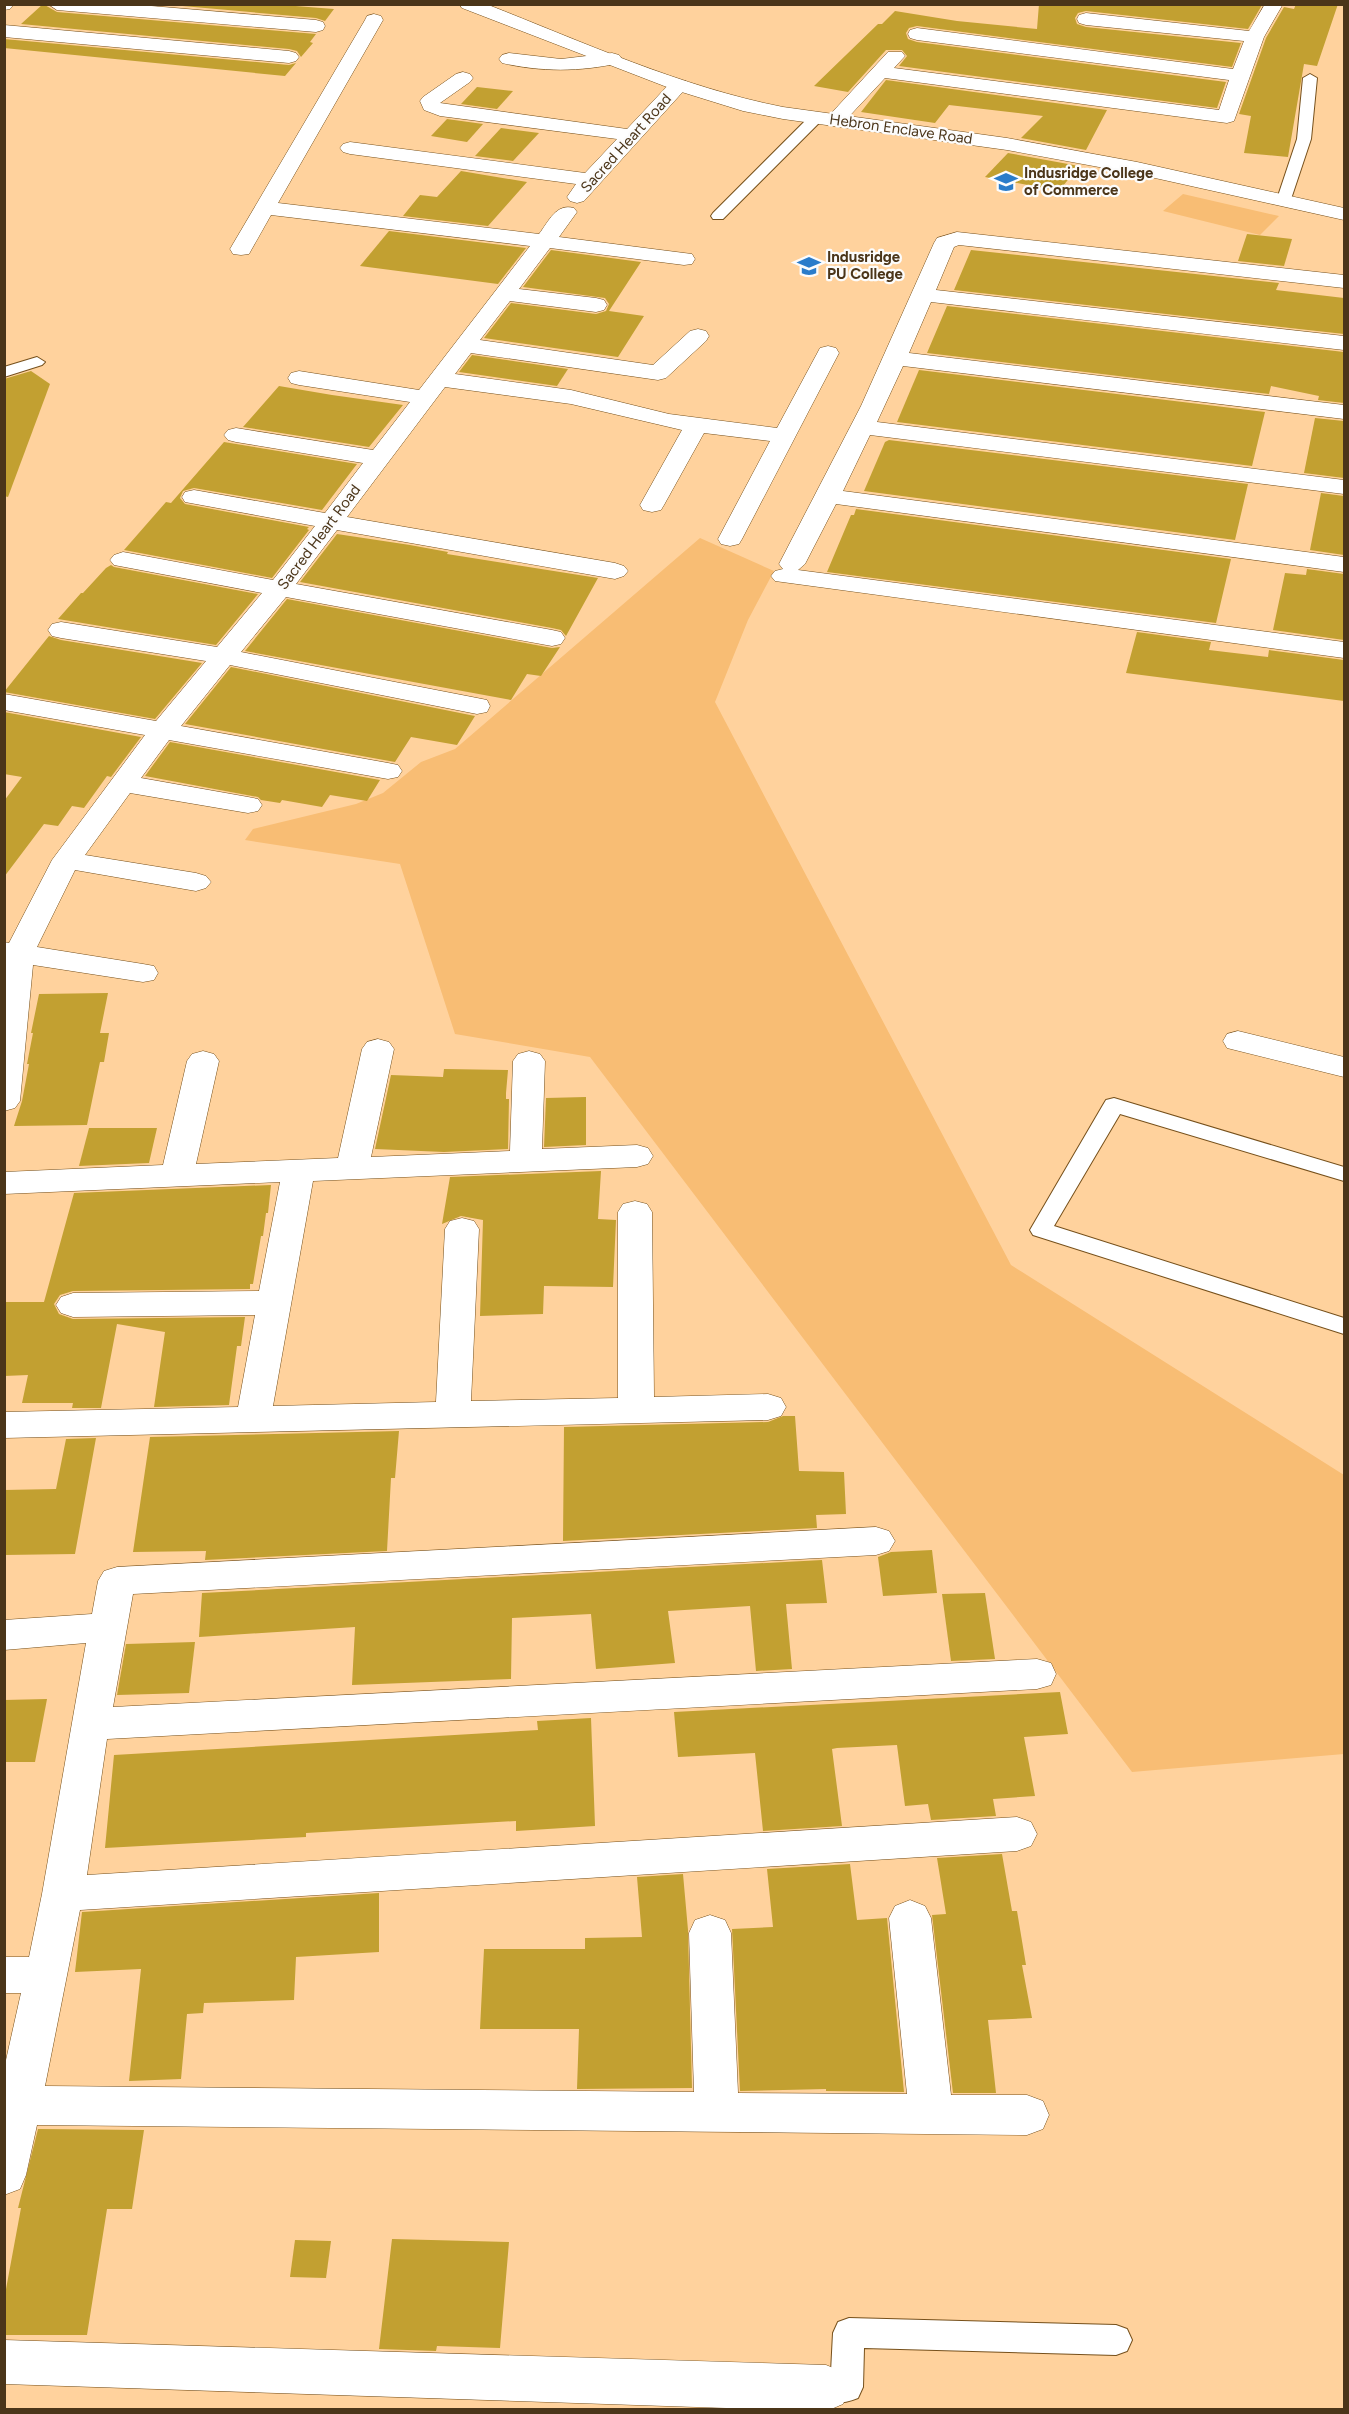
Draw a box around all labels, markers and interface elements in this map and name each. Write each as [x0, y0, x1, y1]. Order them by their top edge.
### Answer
street label: Sacred Heart Road [577, 90, 675, 196]
street label: Hebron Enclave Road [828, 110, 974, 148]
place label: Indusridge College of Commerce [1024, 164, 1154, 199]
school or university icon: Indusridge College of Commerce [993, 169, 1019, 195]
place label: Indusridge PU College [827, 248, 903, 283]
school or university icon: Indusridge PU College [796, 253, 822, 279]
street label: Sacred Heart Road [274, 481, 364, 593]

